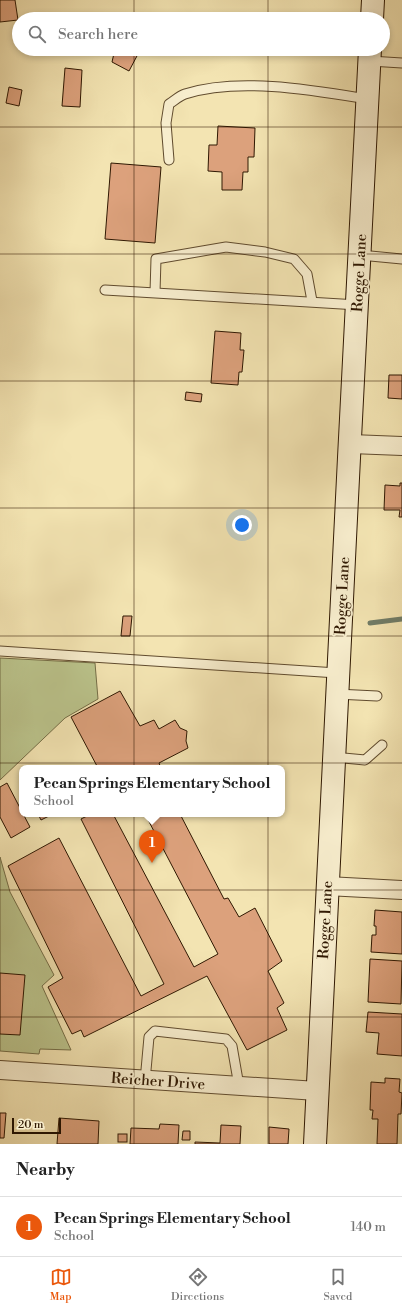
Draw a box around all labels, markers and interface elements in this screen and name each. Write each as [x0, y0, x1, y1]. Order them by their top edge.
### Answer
search box [12, 12, 390, 56]
icon: search [26, 23, 48, 45]
text: Search here [58, 25, 138, 44]
street label: Rogge Lane [348, 233, 371, 313]
your location [232, 515, 252, 535]
street label: Rogge Lane [331, 556, 354, 636]
popup [19, 765, 285, 817]
text: Pecan Springs Elementary School [34, 774, 270, 793]
text: School [34, 793, 74, 809]
pin: 1 [139, 830, 165, 863]
street label: Rogge Lane [314, 880, 337, 960]
street label: Reicher Drive [110, 1069, 206, 1094]
scale bar [12, 1116, 61, 1135]
text: 20 m [18, 1118, 43, 1132]
text: Nearby [16, 1159, 75, 1181]
text: Pecan Springs Elementary School [54, 1209, 291, 1228]
text: 1 [26, 1219, 32, 1235]
text: 140 m [350, 1219, 386, 1235]
text: School [54, 1228, 94, 1244]
tab: Map [50, 1266, 72, 1304]
tab: Directions [171, 1266, 224, 1304]
tab: Saved [323, 1266, 352, 1304]

